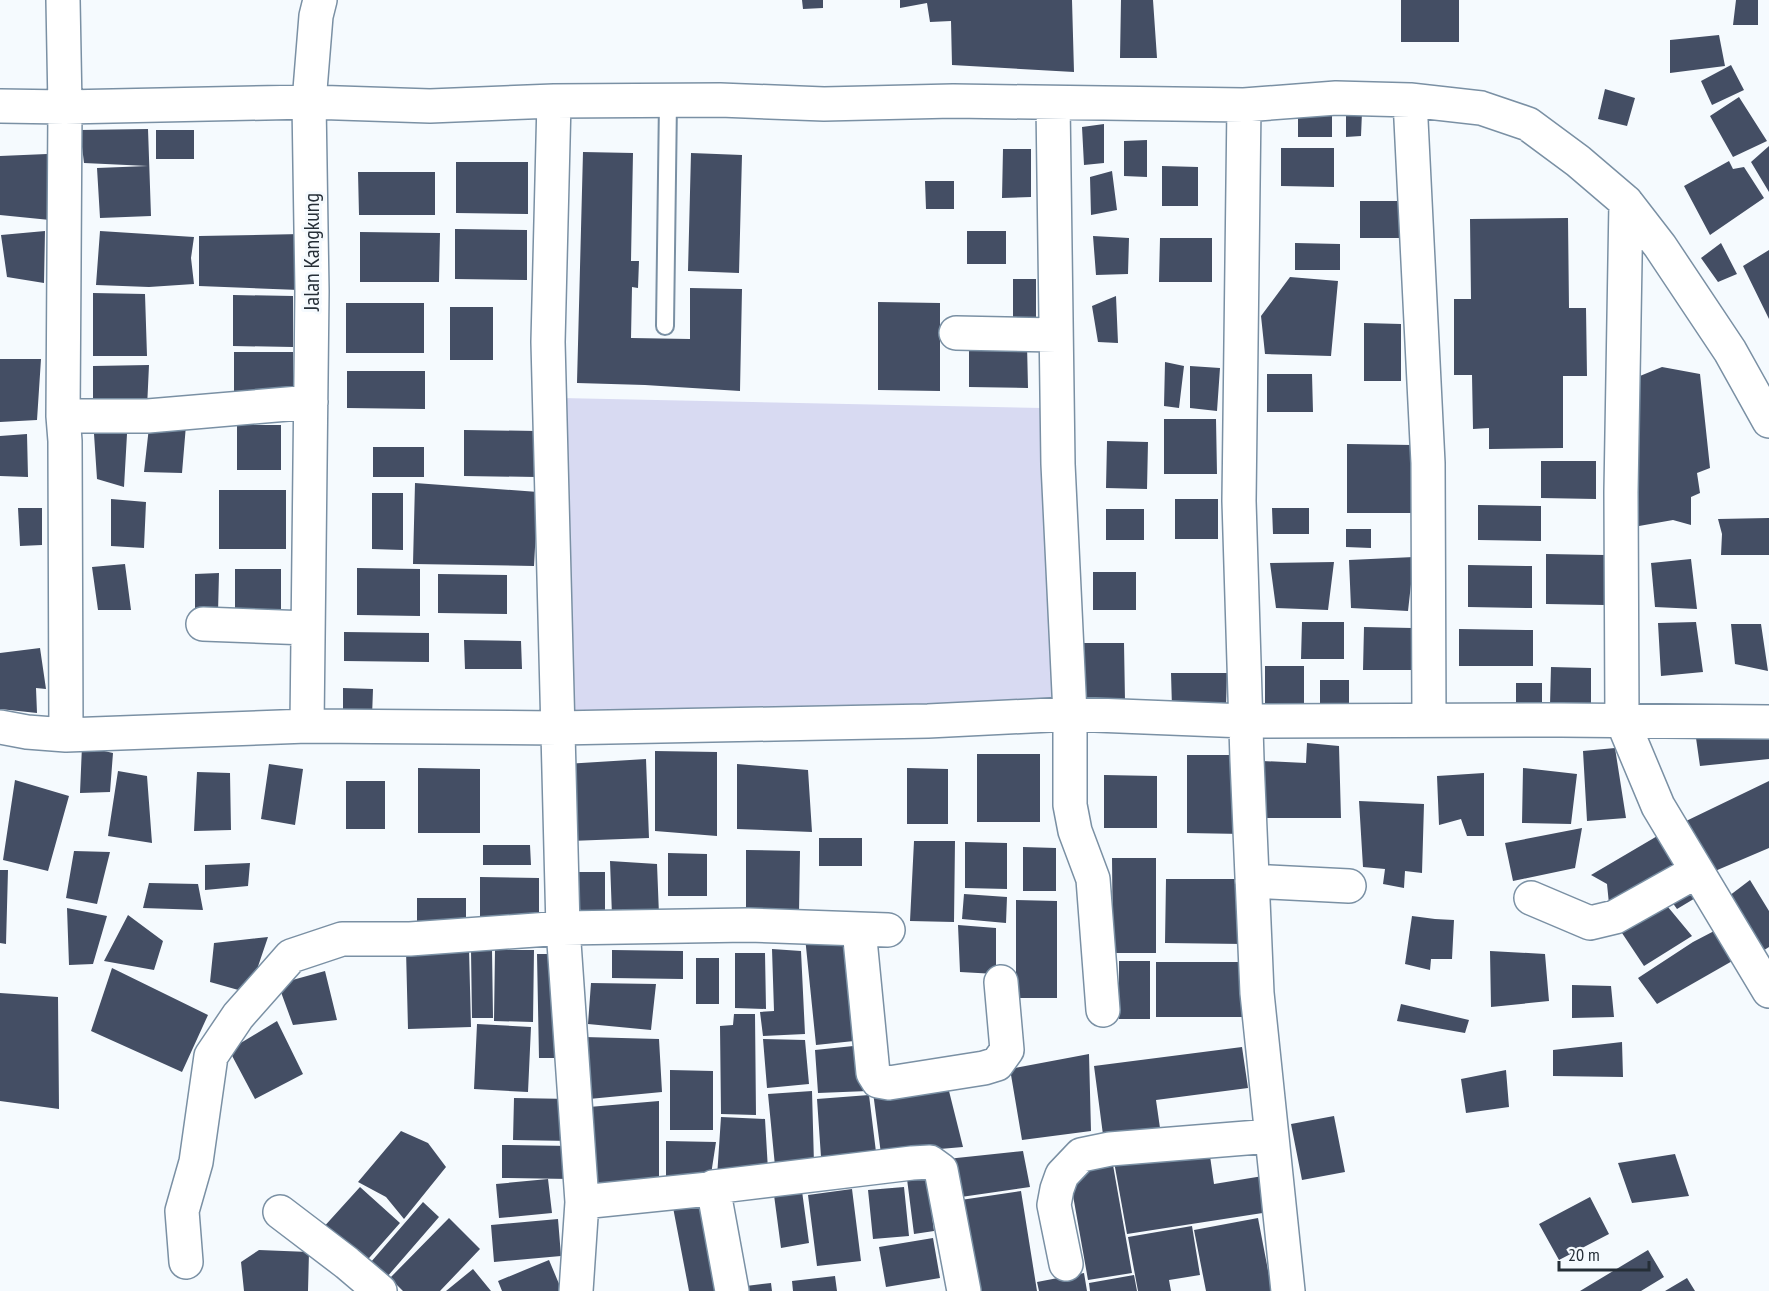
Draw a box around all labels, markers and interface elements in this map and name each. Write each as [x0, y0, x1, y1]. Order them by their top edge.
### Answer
street label: Jalan Kangkung [297, 193, 325, 312]
scale bar [1559, 1234, 1649, 1272]
text: 20 m [1568, 1243, 1600, 1266]

